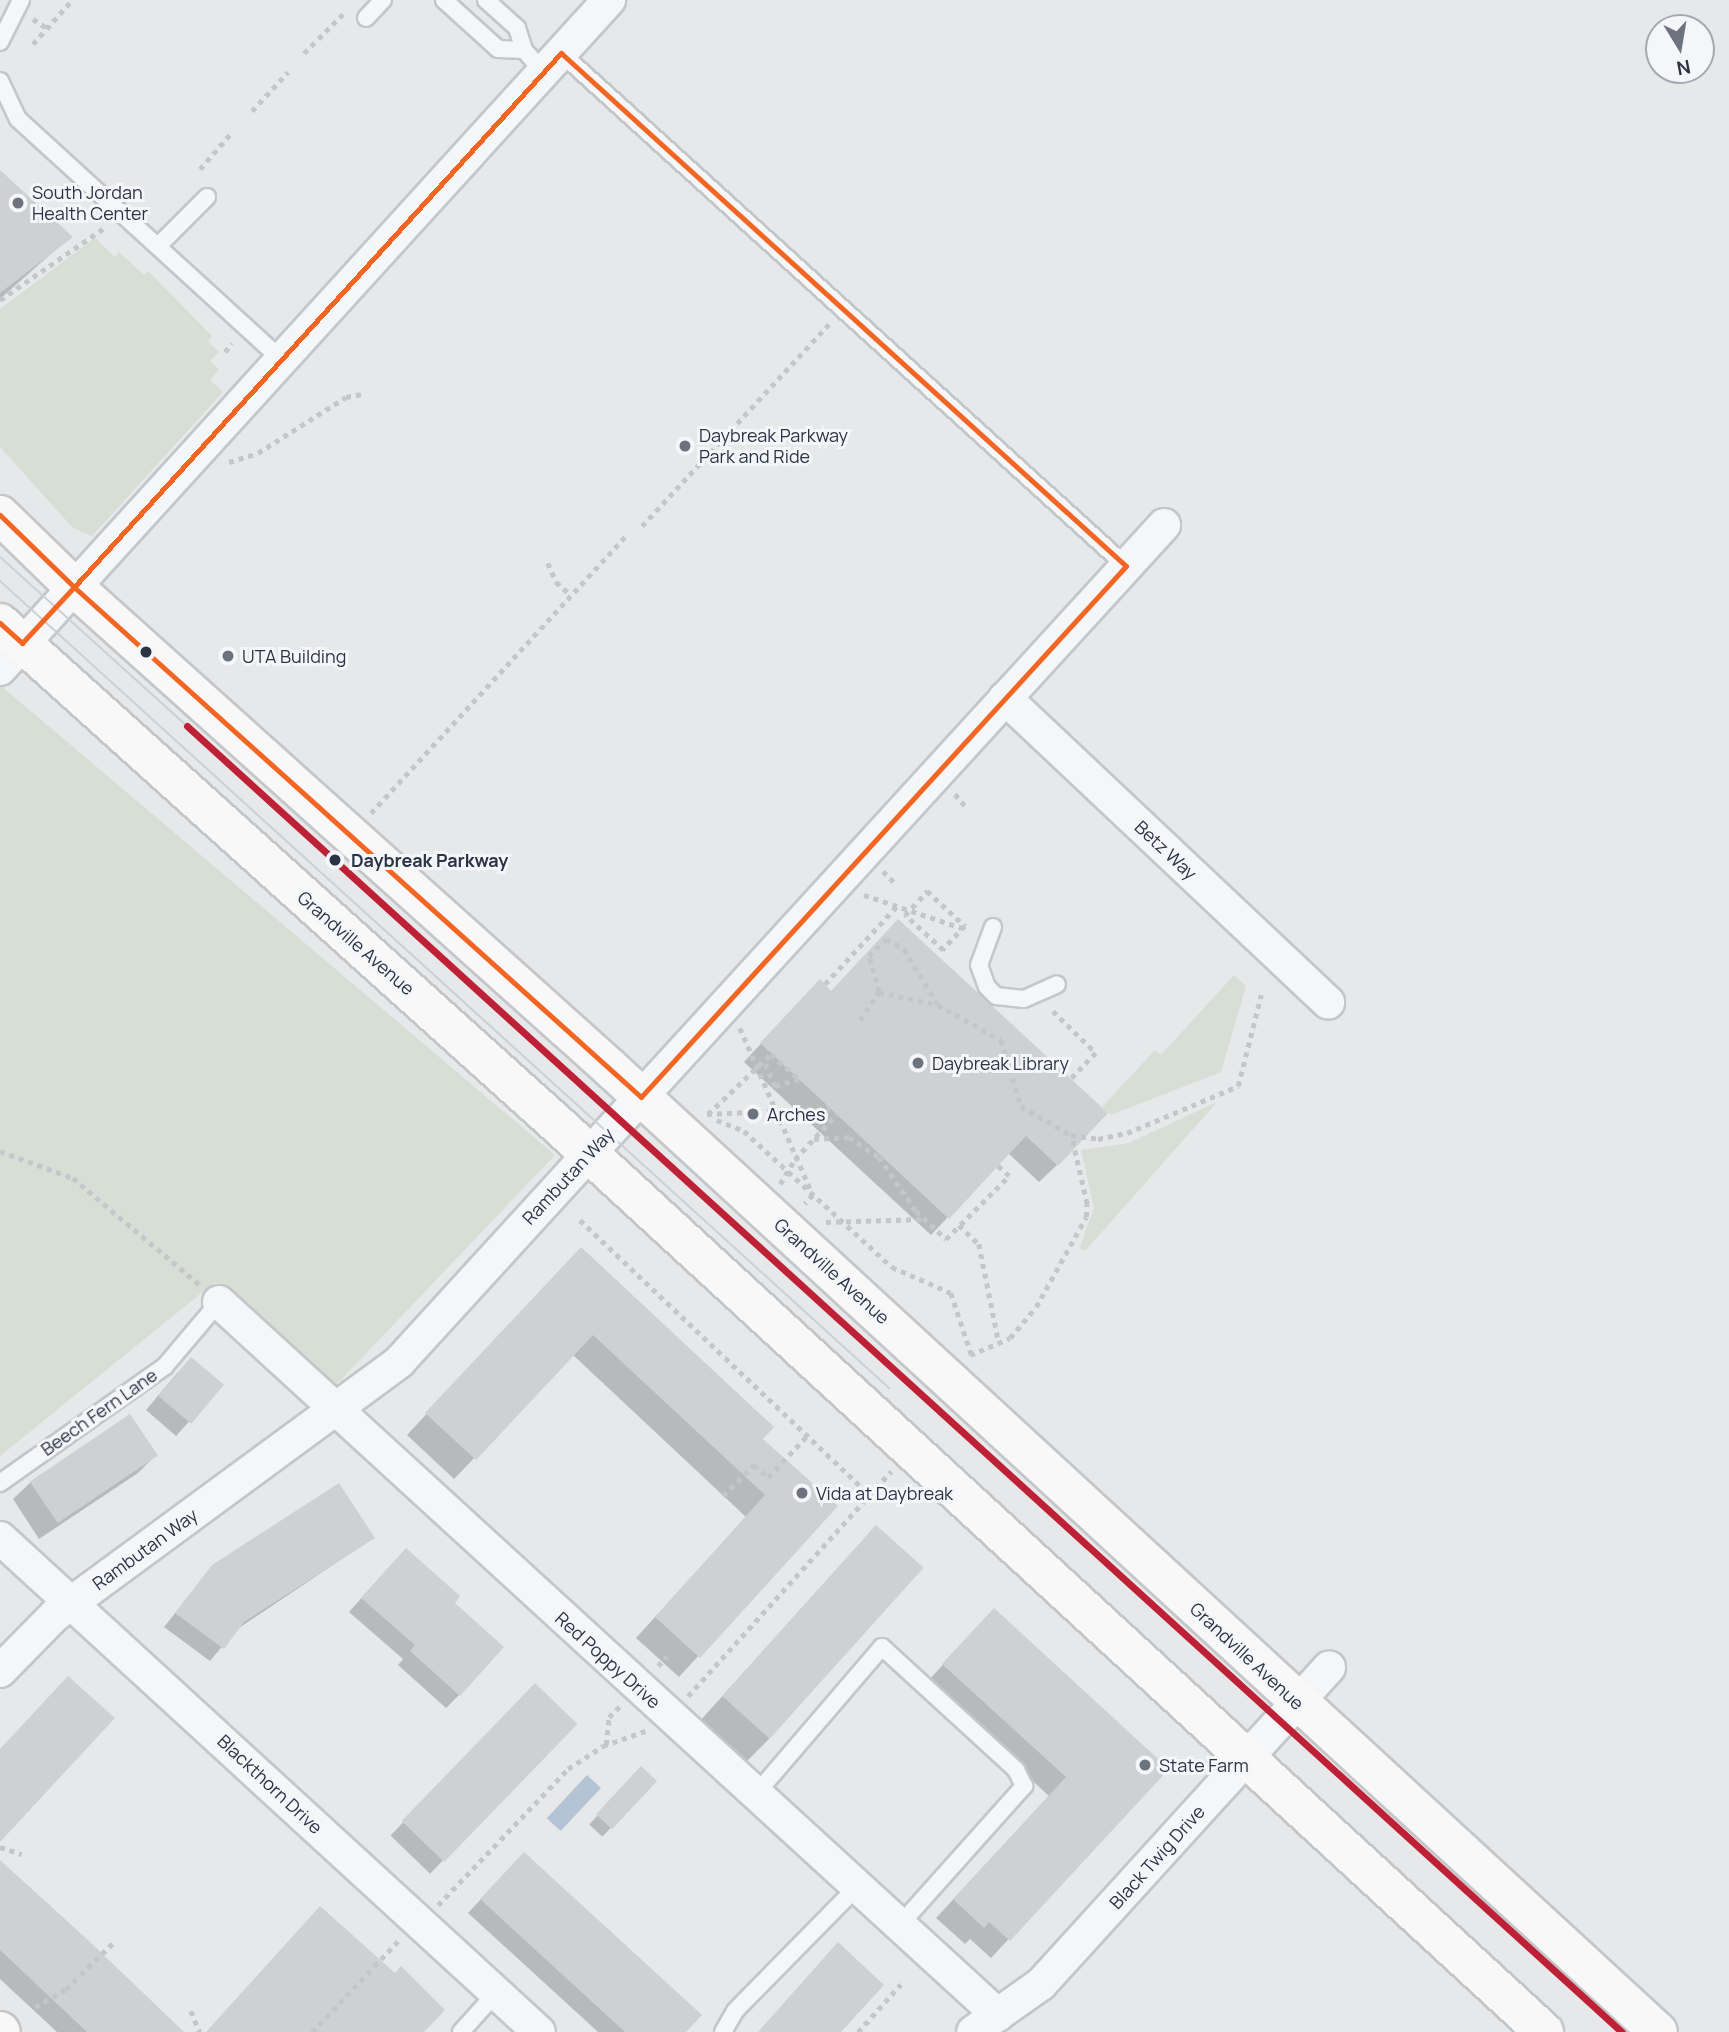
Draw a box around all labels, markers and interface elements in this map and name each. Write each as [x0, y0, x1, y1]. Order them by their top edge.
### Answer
north arrow [1645, 14, 1715, 84]
text: N [1674, 54, 1693, 82]
place label: South Jordan Health Center [32, 182, 148, 224]
marker: South Jordan Health Center [10, 195, 26, 211]
place label: Daybreak Parkway Park and Ride [699, 425, 848, 467]
marker: Daybreak Parkway Park and Ride [677, 438, 693, 454]
unlabelled marker [139, 645, 153, 659]
place label: UTA Building [242, 645, 346, 667]
marker: UTA Building [220, 648, 236, 664]
street label: Betz Way [1131, 816, 1201, 884]
place label: Daybreak Parkway [351, 849, 508, 871]
marker: Daybreak Parkway [325, 850, 345, 870]
street label: Grandville Avenue [293, 886, 419, 1000]
place label: Daybreak Library [932, 1052, 1069, 1074]
marker: Daybreak Library [910, 1055, 926, 1071]
place label: Arches [767, 1103, 825, 1125]
marker: Arches [745, 1106, 761, 1122]
street label: Rambutan Way [518, 1123, 618, 1229]
street label: Grandville Avenue [770, 1214, 894, 1328]
street label: Beech Fern Lane [37, 1364, 161, 1460]
place label: Vida at Daybreak [816, 1482, 953, 1504]
marker: Vida at Daybreak [794, 1485, 810, 1501]
street label: Rambutan Way [88, 1504, 202, 1594]
street label: Grandville Avenue [1186, 1598, 1308, 1714]
street label: Red Poppy Drive [551, 1607, 665, 1713]
street label: Blackthorn Drive [213, 1730, 327, 1838]
place label: State Farm [1159, 1754, 1249, 1776]
marker: State Farm [1137, 1757, 1153, 1773]
street label: Black Twig Drive [1105, 1801, 1209, 1913]

